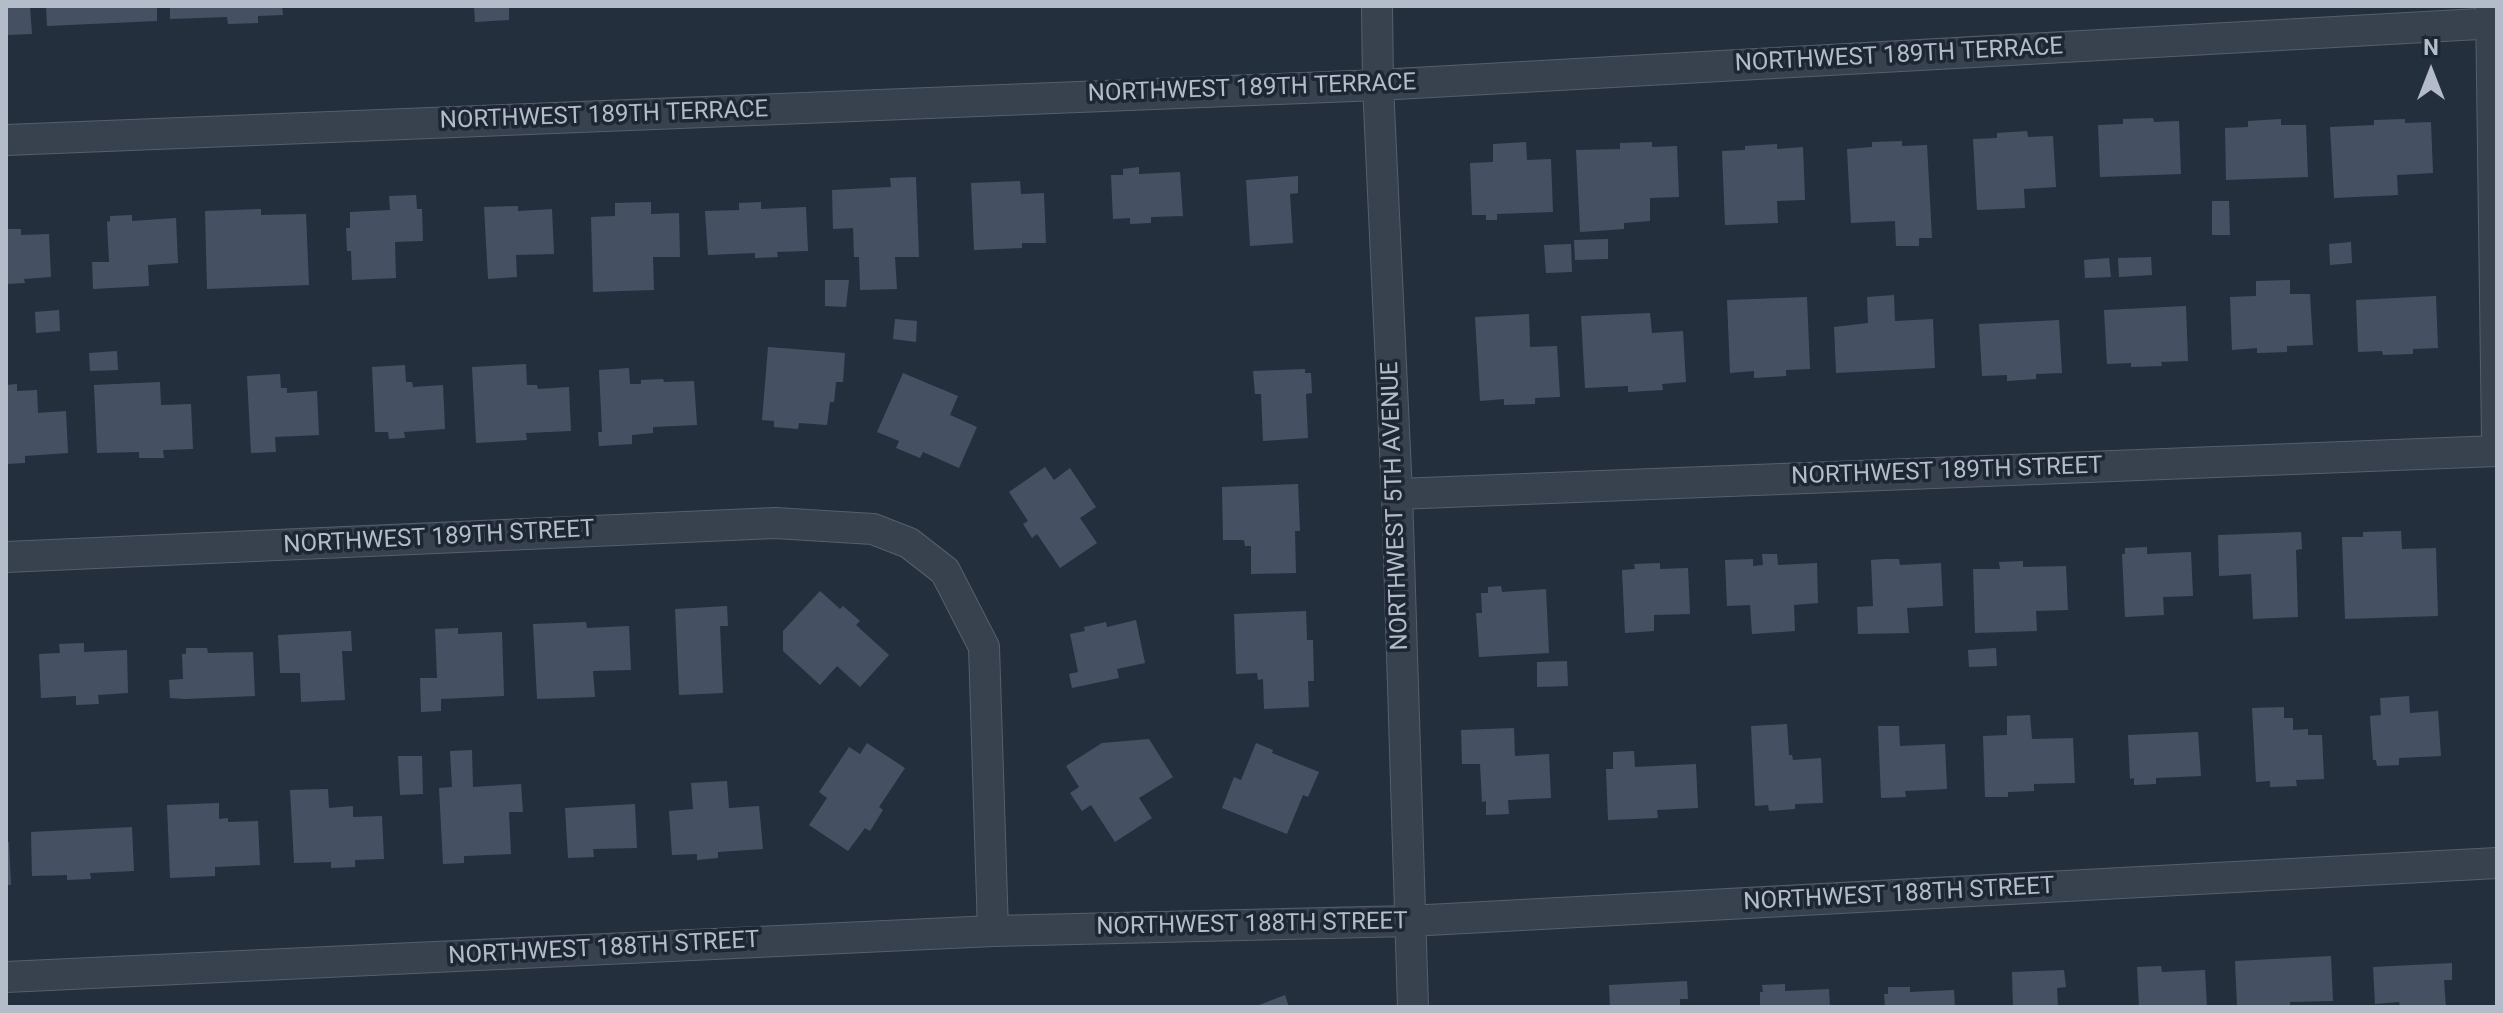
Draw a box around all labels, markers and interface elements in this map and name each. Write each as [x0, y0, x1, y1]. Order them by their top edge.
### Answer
north arrow [2391, 32, 2471, 112]
street label: NORTHWEST 189TH TERRACE [1734, 33, 2064, 79]
text: N [2423, 35, 2439, 60]
street label: NORTHWEST 189TH TERRACE [1087, 69, 1417, 109]
street label: NORTHWEST 189TH TERRACE [439, 96, 769, 136]
street label: NORTHWEST 5TH AVENUE [1377, 361, 1415, 651]
street label: NORTHWEST 189TH STREET [1791, 452, 2103, 492]
street label: NORTHWEST 189TH STREET [283, 515, 595, 561]
street label: NORTHWEST 188TH STREET [1743, 872, 2055, 918]
street label: NORTHWEST 188TH STREET [1096, 908, 1408, 942]
street label: NORTHWEST 188TH STREET [448, 926, 760, 972]

